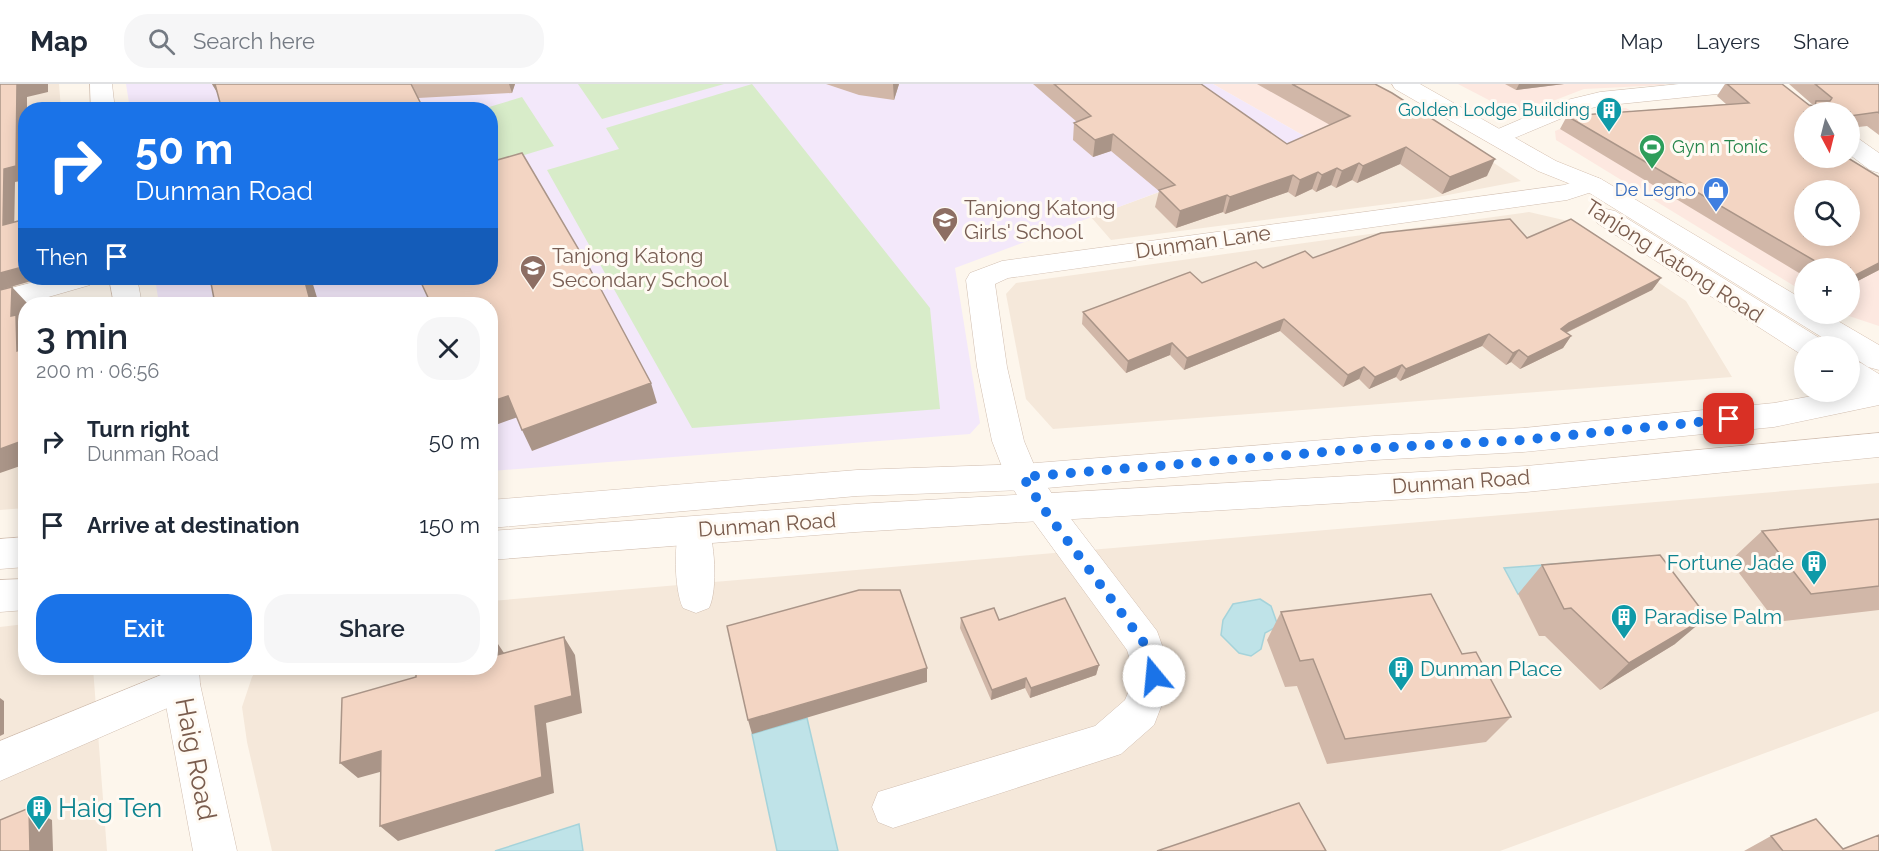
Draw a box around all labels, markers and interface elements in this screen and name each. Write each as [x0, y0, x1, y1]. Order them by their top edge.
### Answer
search box [124, 14, 544, 68]
text: Map [30, 25, 88, 58]
icon: search [145, 25, 178, 58]
text: Search here [193, 28, 315, 54]
text: Map [1620, 29, 1663, 54]
text: Layers [1696, 29, 1760, 54]
text: Share [1793, 29, 1849, 54]
building icon: Golden Lodge Building [1594, 95, 1624, 133]
place label: Golden Lodge Building [1398, 99, 1590, 120]
north arrow [1794, 102, 1860, 168]
map controls [1794, 102, 1860, 402]
text: 50 m [135, 125, 233, 174]
icon: right [36, 126, 114, 204]
sports icon: Gyn n Tonic [1637, 132, 1667, 170]
place label: Gyn n Tonic [1672, 136, 1768, 157]
text: Dunman Road [135, 175, 313, 206]
shop icon: De Legno [1701, 175, 1731, 213]
place label: De Legno [1615, 179, 1696, 200]
button: search [1794, 180, 1860, 246]
street label: Tanjong Katong Road [1581, 194, 1768, 328]
place label: Tanjong Katong Girls' School [964, 195, 1116, 244]
school or university icon: Tanjong Katong Girls' School [930, 205, 960, 243]
street label: Dunman Lane [1134, 220, 1272, 263]
icon: arrive [100, 240, 133, 273]
place label: Tanjong Katong Secondary School [552, 243, 729, 292]
text: Then [36, 244, 88, 270]
school or university icon: Tanjong Katong Secondary School [518, 253, 548, 291]
button: + [1794, 258, 1860, 324]
text: 3 min [36, 315, 128, 357]
button: close [417, 317, 480, 380]
button: − [1794, 336, 1860, 402]
text: 200 m · 06:56 [36, 359, 159, 383]
pin [1703, 393, 1754, 444]
icon: arrive [1712, 402, 1745, 435]
text: Turn right [87, 416, 190, 442]
icon: right [36, 425, 69, 458]
text: 50 m [429, 428, 480, 454]
text: Dunman Road [87, 442, 219, 466]
street label: Dunman Road [1391, 464, 1531, 499]
street label: Dunman Road [697, 507, 837, 542]
icon: arrive [36, 509, 69, 542]
text: Arrive at destination [87, 512, 300, 538]
text: 150 m [419, 512, 480, 538]
building icon: Fortune Jade [1799, 548, 1829, 586]
place label: Fortune Jade [1667, 550, 1794, 575]
button: Exit [36, 594, 252, 663]
button: Share [264, 594, 480, 663]
building icon: Paradise Palm [1609, 602, 1639, 640]
place label: Paradise Palm [1644, 604, 1782, 629]
position arrow [1122, 644, 1186, 708]
building icon: Dunman Place [1386, 654, 1416, 692]
place label: Dunman Place [1420, 656, 1562, 681]
street label: Haig Road [169, 695, 223, 823]
building icon: Haig Ten [24, 793, 54, 831]
place label: Haig Ten [58, 793, 162, 823]

